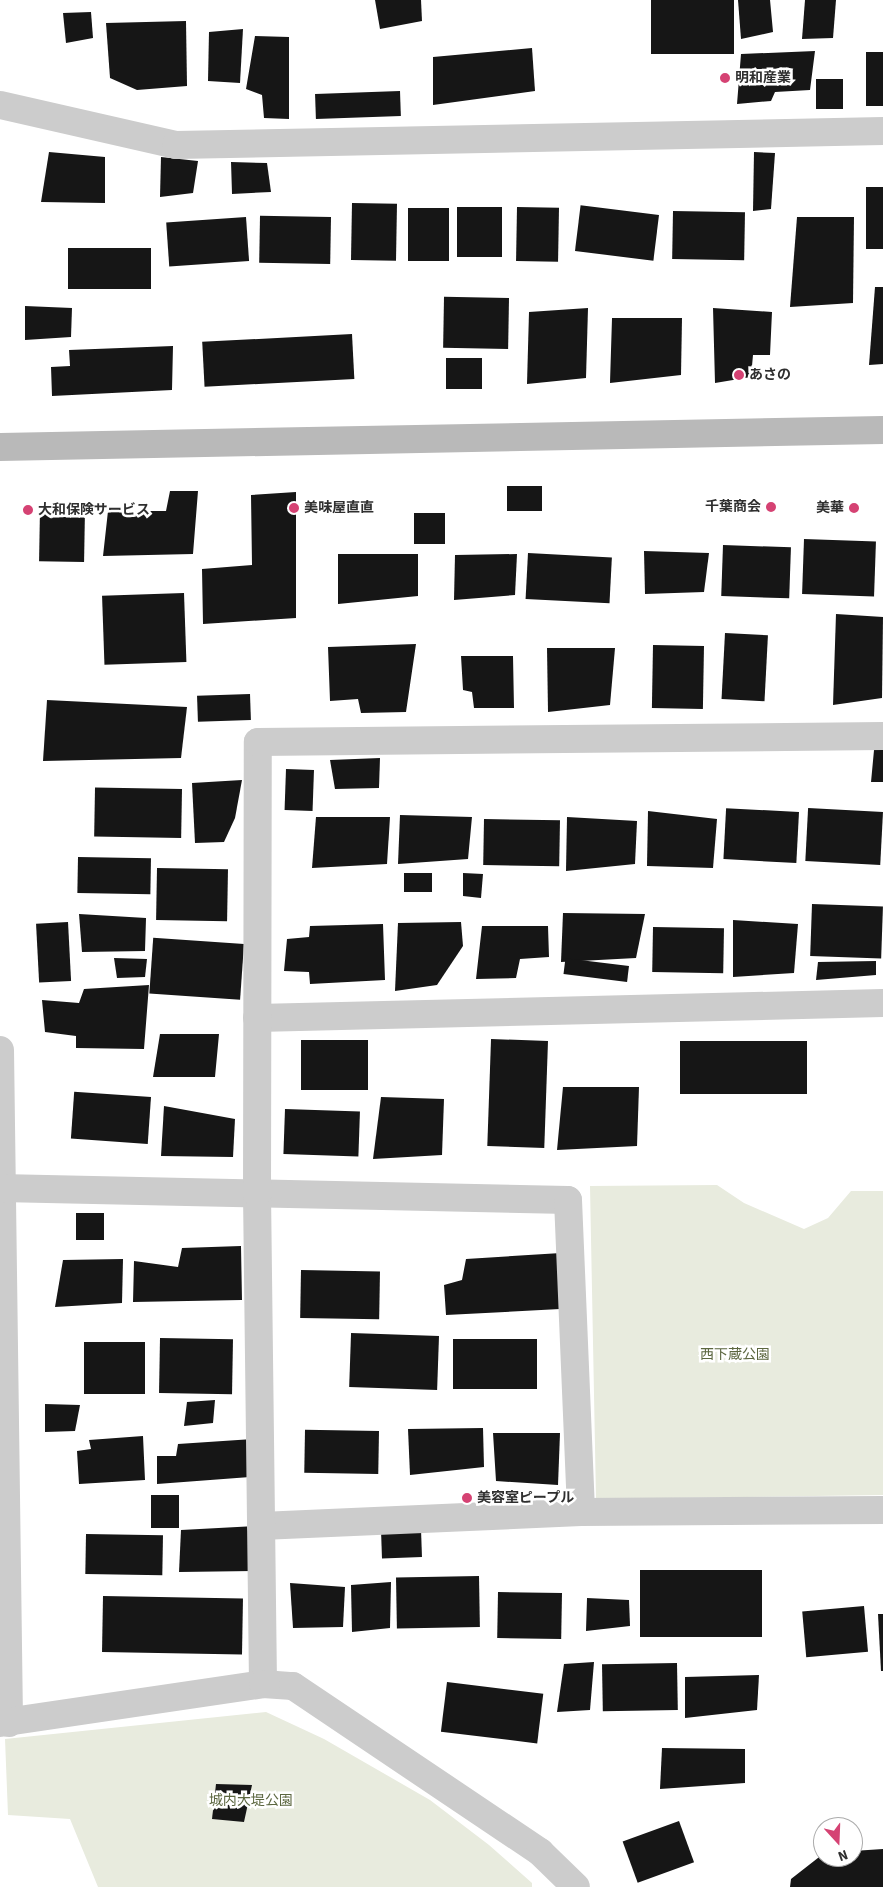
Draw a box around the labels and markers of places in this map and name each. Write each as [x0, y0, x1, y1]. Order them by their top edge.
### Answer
place label: 明和産業 [735, 70, 791, 86]
marker: 明和産業 [719, 72, 731, 84]
place label: あさの [749, 367, 791, 383]
marker: あさの [733, 369, 745, 381]
place label: 千葉商会 [705, 499, 761, 515]
place label: 美味屋直直 [304, 500, 374, 516]
place label: 美華 [816, 500, 844, 516]
marker: 千葉商会 [765, 501, 777, 513]
place label: 大和保険サービス [38, 502, 150, 518]
marker: 美味屋直直 [288, 502, 300, 514]
marker: 美華 [848, 502, 860, 514]
marker: 大和保険サービス [22, 504, 34, 516]
place label: 美容室ピープル [477, 1490, 575, 1506]
marker: 美容室ピープル [461, 1492, 473, 1504]

